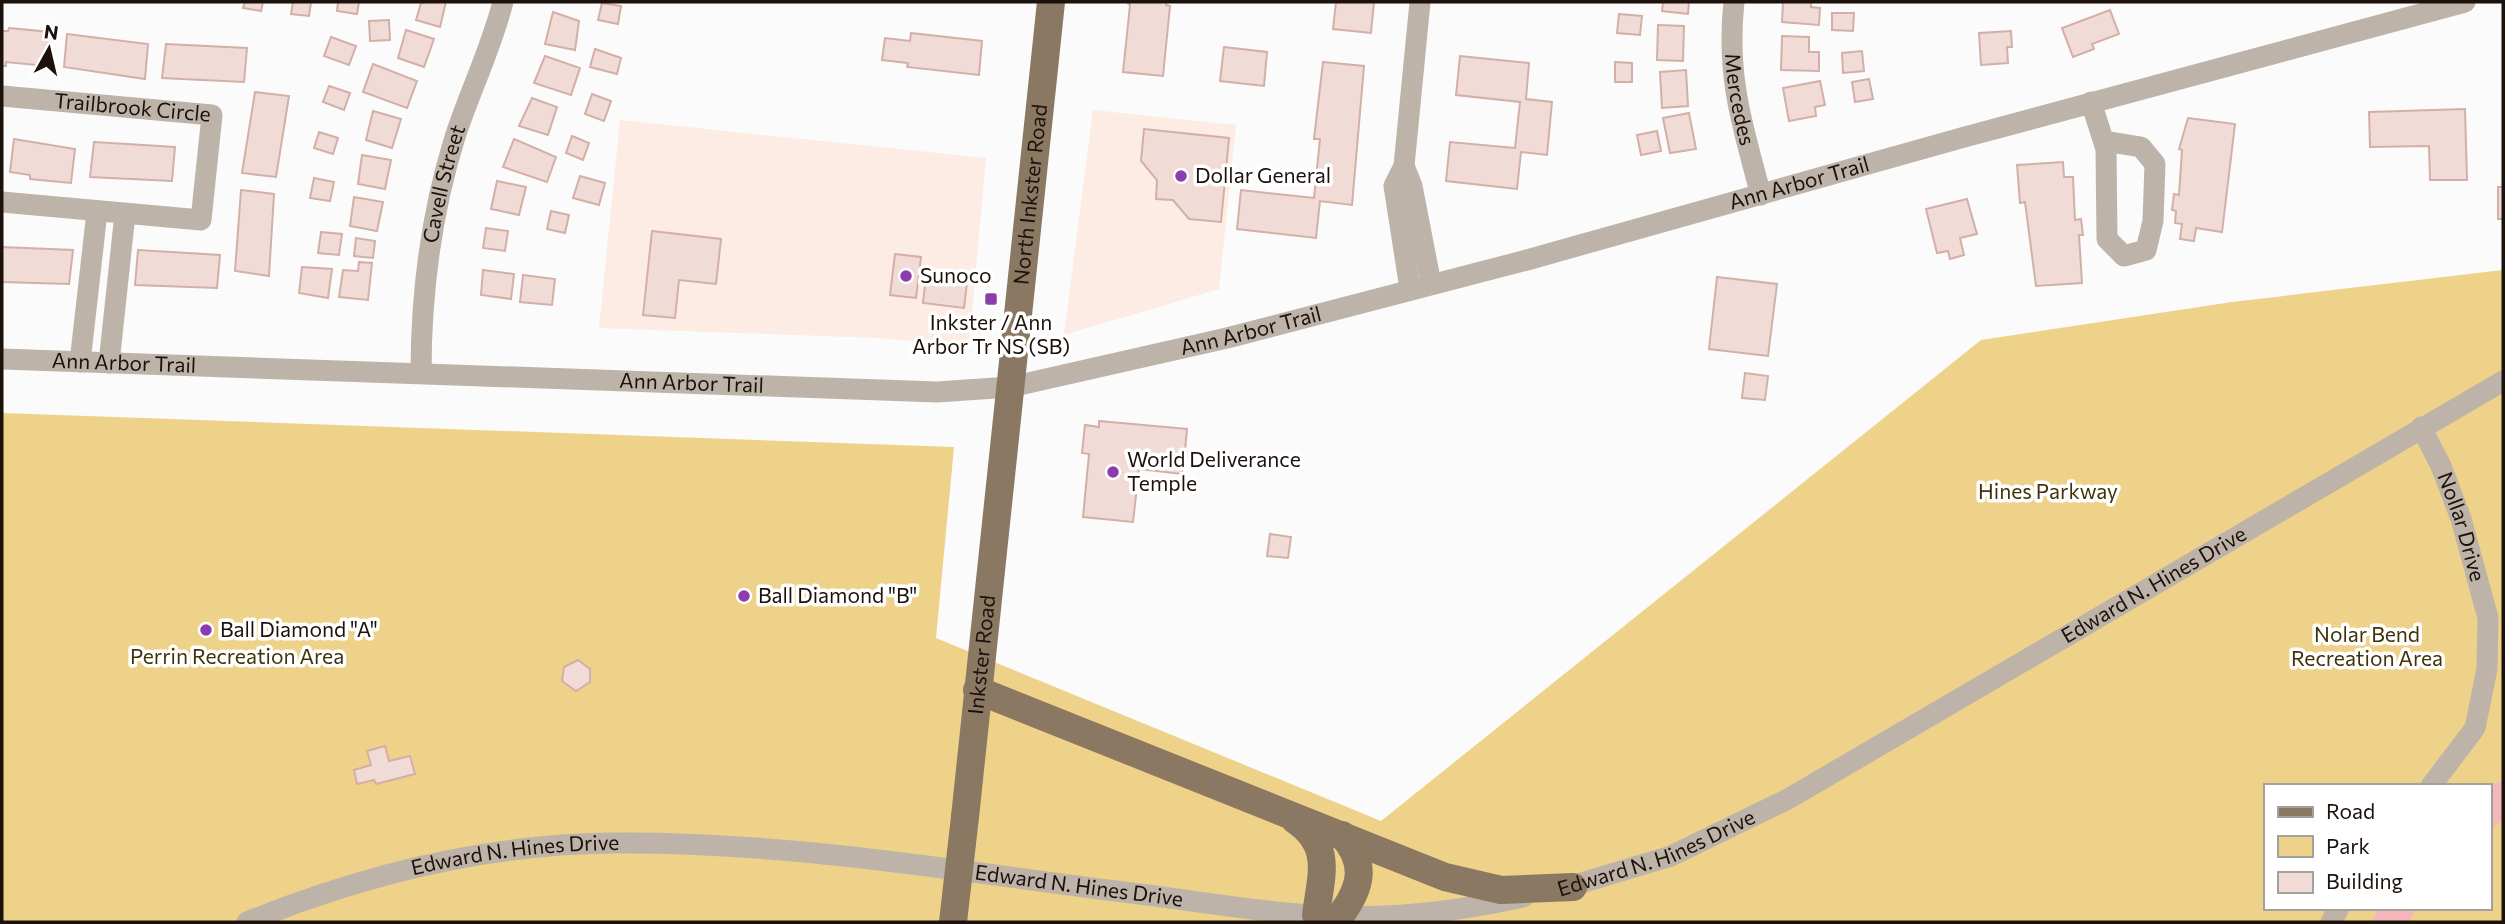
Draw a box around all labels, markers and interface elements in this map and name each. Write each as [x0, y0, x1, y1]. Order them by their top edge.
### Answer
north arrow [14, 14, 84, 84]
text: N [43, 19, 60, 44]
street label: Mercedes [1721, 52, 1761, 148]
street label: Trailbrook Circle [53, 87, 212, 126]
street label: North Inkster Road [1007, 103, 1051, 286]
street label: Cavell Street [417, 121, 469, 245]
street label: Ann Arbor Trail [1726, 150, 1872, 214]
place label: Dollar General [1195, 162, 1331, 187]
marker: Dollar General [1173, 168, 1189, 184]
place label: Sunoco [920, 262, 992, 287]
marker: Sunoco [898, 268, 914, 284]
marker: Inkster / Ann Arbor Tr NS (SB) [983, 291, 999, 307]
street label: Ann Arbor Trail [1178, 300, 1324, 359]
place label: Inkster / Ann Arbor Tr NS (SB) [912, 309, 1070, 358]
street label: Ann Arbor Trail [51, 347, 197, 377]
street label: Ann Arbor Trail [619, 367, 764, 397]
place label: World Deliverance Temple [1127, 446, 1301, 495]
marker: World Deliverance Temple [1105, 464, 1121, 480]
street label: Nollar Drive [2433, 468, 2491, 584]
park label: Hines Parkway [1978, 478, 2118, 503]
street label: Edward N. Hines Drive [2056, 520, 2250, 648]
place label: Ball Diamond "B" [758, 582, 917, 607]
marker: Ball Diamond "B" [736, 588, 752, 604]
street label: Inkster Road [962, 594, 999, 716]
place label: Ball Diamond "A" [220, 616, 378, 641]
park label: Nolar Bend Recreation Area [2291, 621, 2443, 670]
marker: Ball Diamond "A" [198, 622, 214, 638]
park label: Perrin Recreation Area [130, 643, 344, 668]
legend [2264, 784, 2491, 910]
text: Road [2326, 798, 2375, 823]
street label: Edward N. Hines Drive [1554, 803, 1758, 901]
street label: Edward N. Hines Drive [408, 829, 619, 879]
text: Park [2326, 833, 2370, 858]
street label: Edward N. Hines Drive [973, 858, 1185, 911]
text: Building [2326, 868, 2403, 893]

